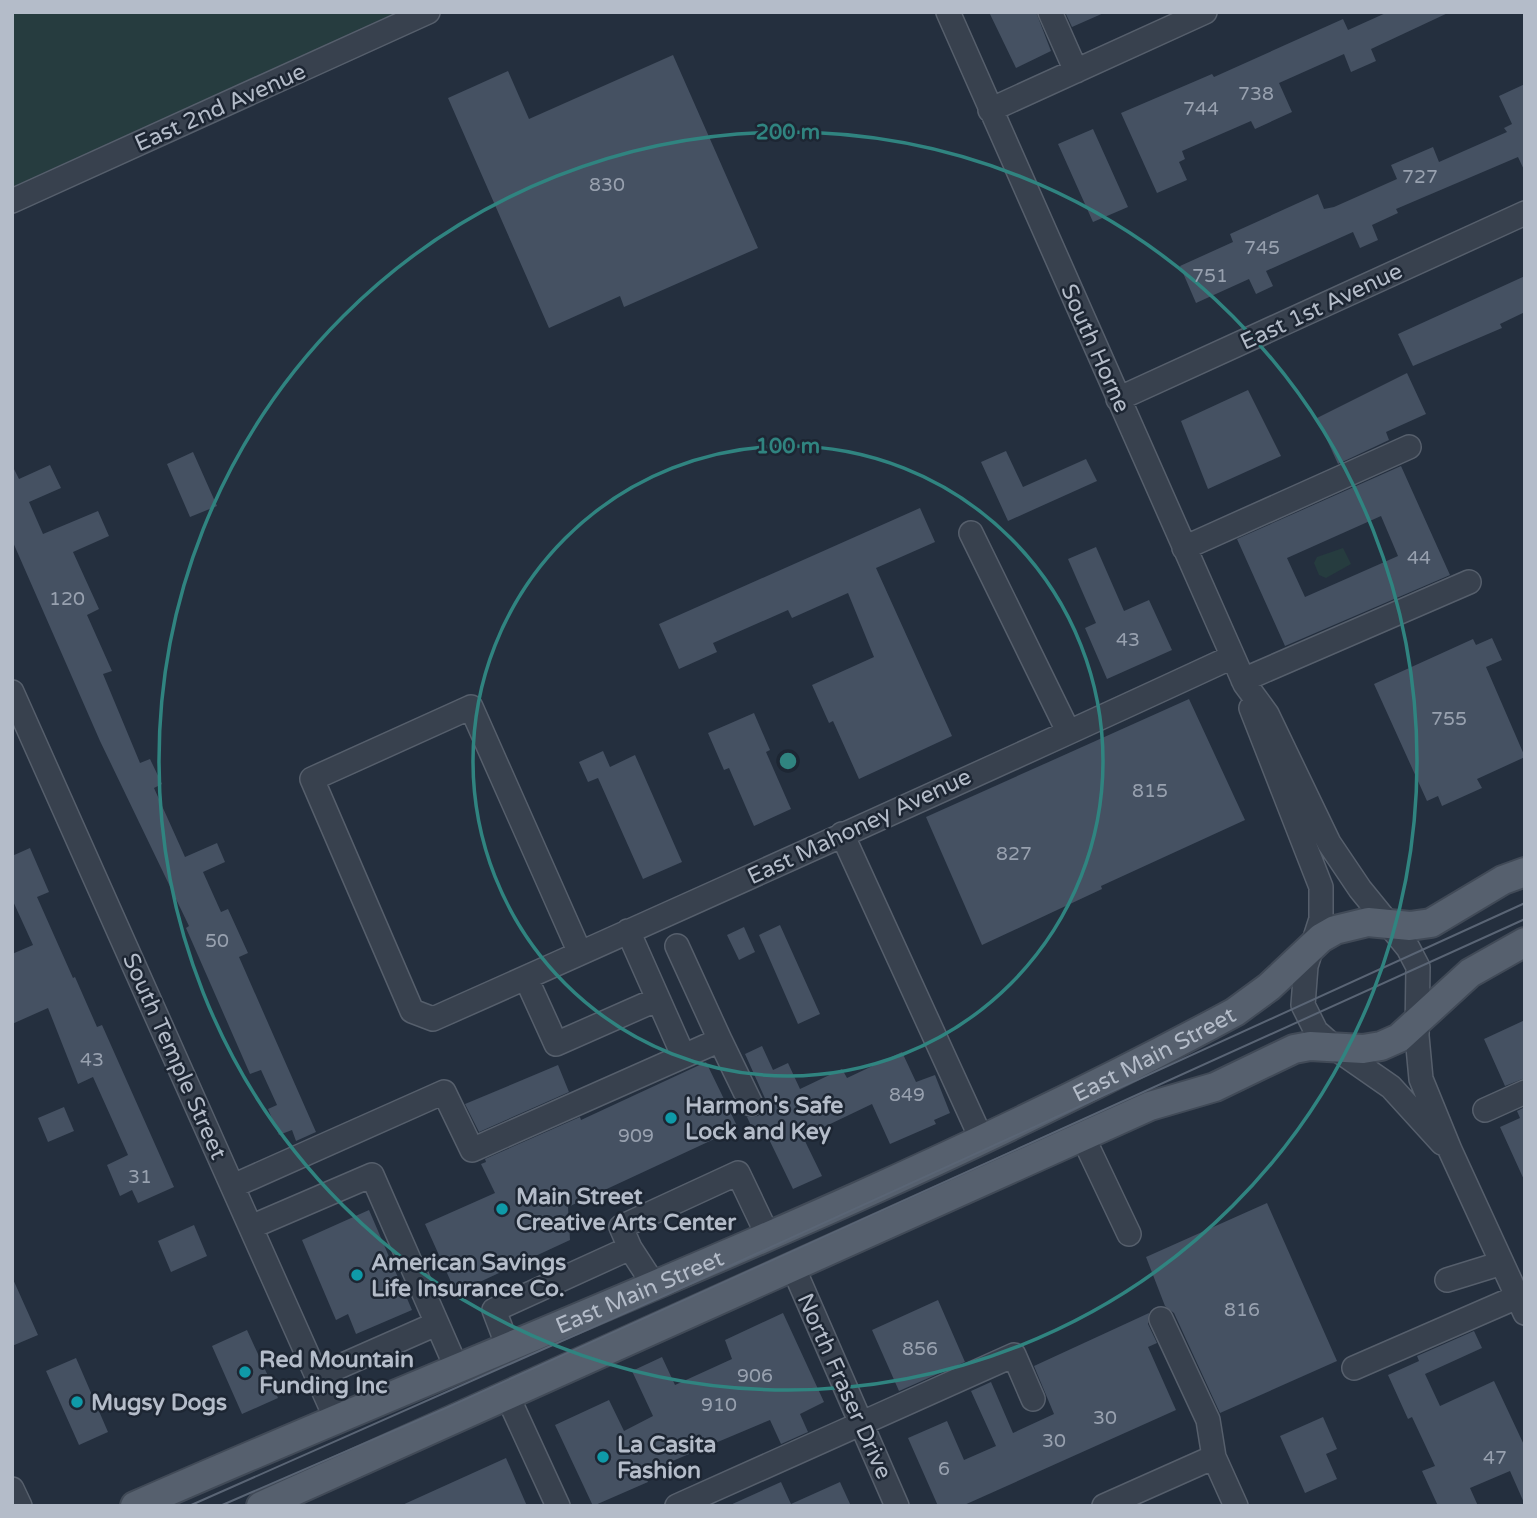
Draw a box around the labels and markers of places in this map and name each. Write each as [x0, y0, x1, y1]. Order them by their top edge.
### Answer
centre of rings [776, 749, 800, 773]
place label: Harmon's Safe Lock and Key [685, 1092, 843, 1146]
marker: Harmon's Safe Lock and Key [663, 1110, 679, 1126]
place label: Main Street Creative Arts Center [516, 1183, 737, 1237]
marker: Main Street Creative Arts Center [494, 1201, 510, 1217]
place label: American Savings Life Insurance Co. [371, 1249, 566, 1303]
marker: American Savings Life Insurance Co. [349, 1267, 365, 1283]
place label: Red Mountain Funding Inc [259, 1346, 414, 1400]
marker: Red Mountain Funding Inc [237, 1364, 253, 1380]
place label: Mugsy Dogs [91, 1389, 227, 1417]
marker: Mugsy Dogs [69, 1394, 85, 1410]
place label: La Casita Fashion [617, 1431, 717, 1485]
marker: La Casita Fashion [595, 1449, 611, 1465]

